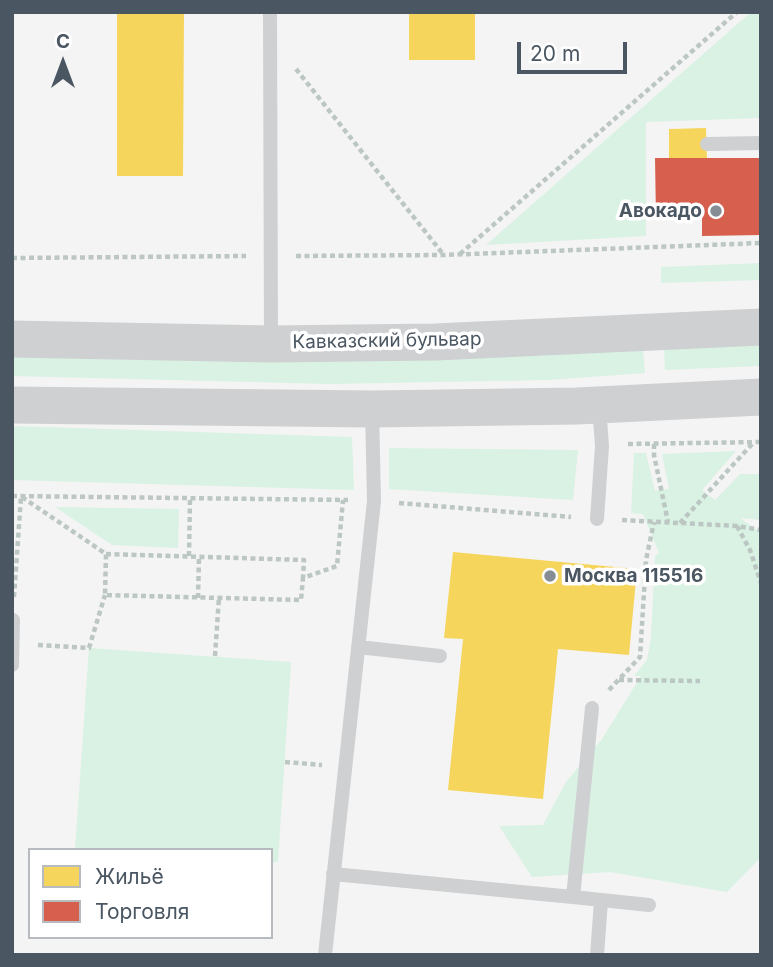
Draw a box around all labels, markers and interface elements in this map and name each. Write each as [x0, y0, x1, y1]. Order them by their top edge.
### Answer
north arrow [28, 28, 98, 98]
scale bar [521, 28, 631, 72]
text: С [56, 30, 70, 53]
text: 20 m [530, 41, 580, 66]
place label: Авокадо [619, 200, 702, 222]
marker: Авокадо [708, 203, 724, 219]
street label: Кавказский бульвар [292, 328, 482, 354]
place label: Москва 115516 [564, 565, 703, 587]
marker: Москва 115516 [542, 568, 558, 584]
legend [28, 848, 273, 939]
text: Жильё [95, 864, 164, 889]
text: Торговля [95, 899, 189, 924]

